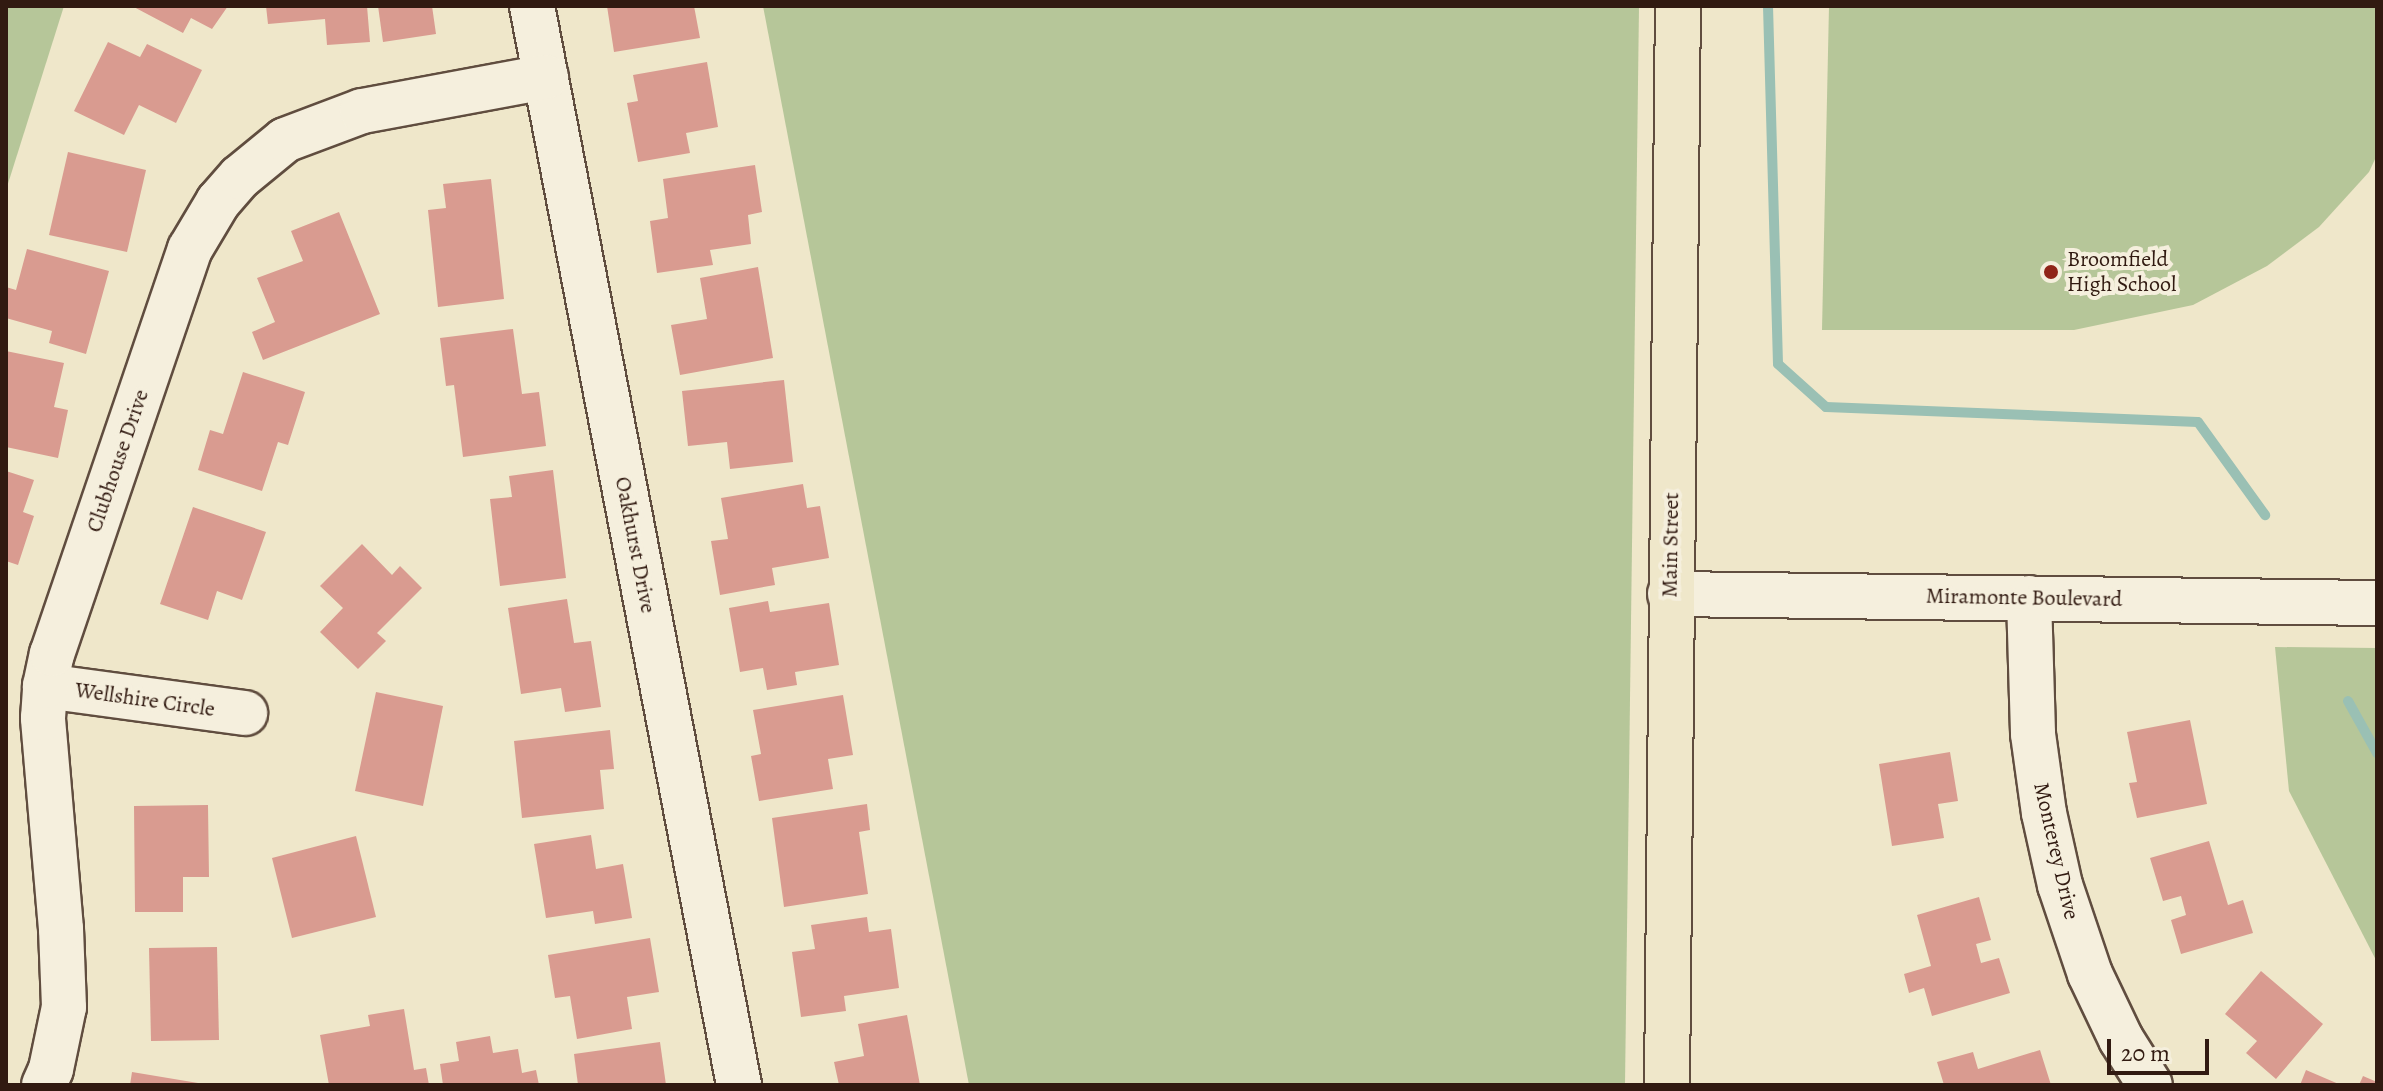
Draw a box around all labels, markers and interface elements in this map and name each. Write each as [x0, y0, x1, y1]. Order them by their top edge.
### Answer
place label: Broomfield High School [2067, 246, 2176, 298]
marker: Broomfield High School [2042, 263, 2060, 281]
street label: Clubhouse Drive [81, 386, 155, 536]
street label: Oakhurst Drive [609, 475, 661, 615]
street label: Main Street [1657, 492, 1685, 598]
street label: Miramonte Boulevard [1925, 583, 2123, 613]
street label: Wellshire Circle [73, 677, 217, 723]
street label: Monterey Drive [2027, 780, 2085, 922]
scale bar [2111, 1023, 2213, 1073]
text: 20 m [2121, 1037, 2170, 1069]

